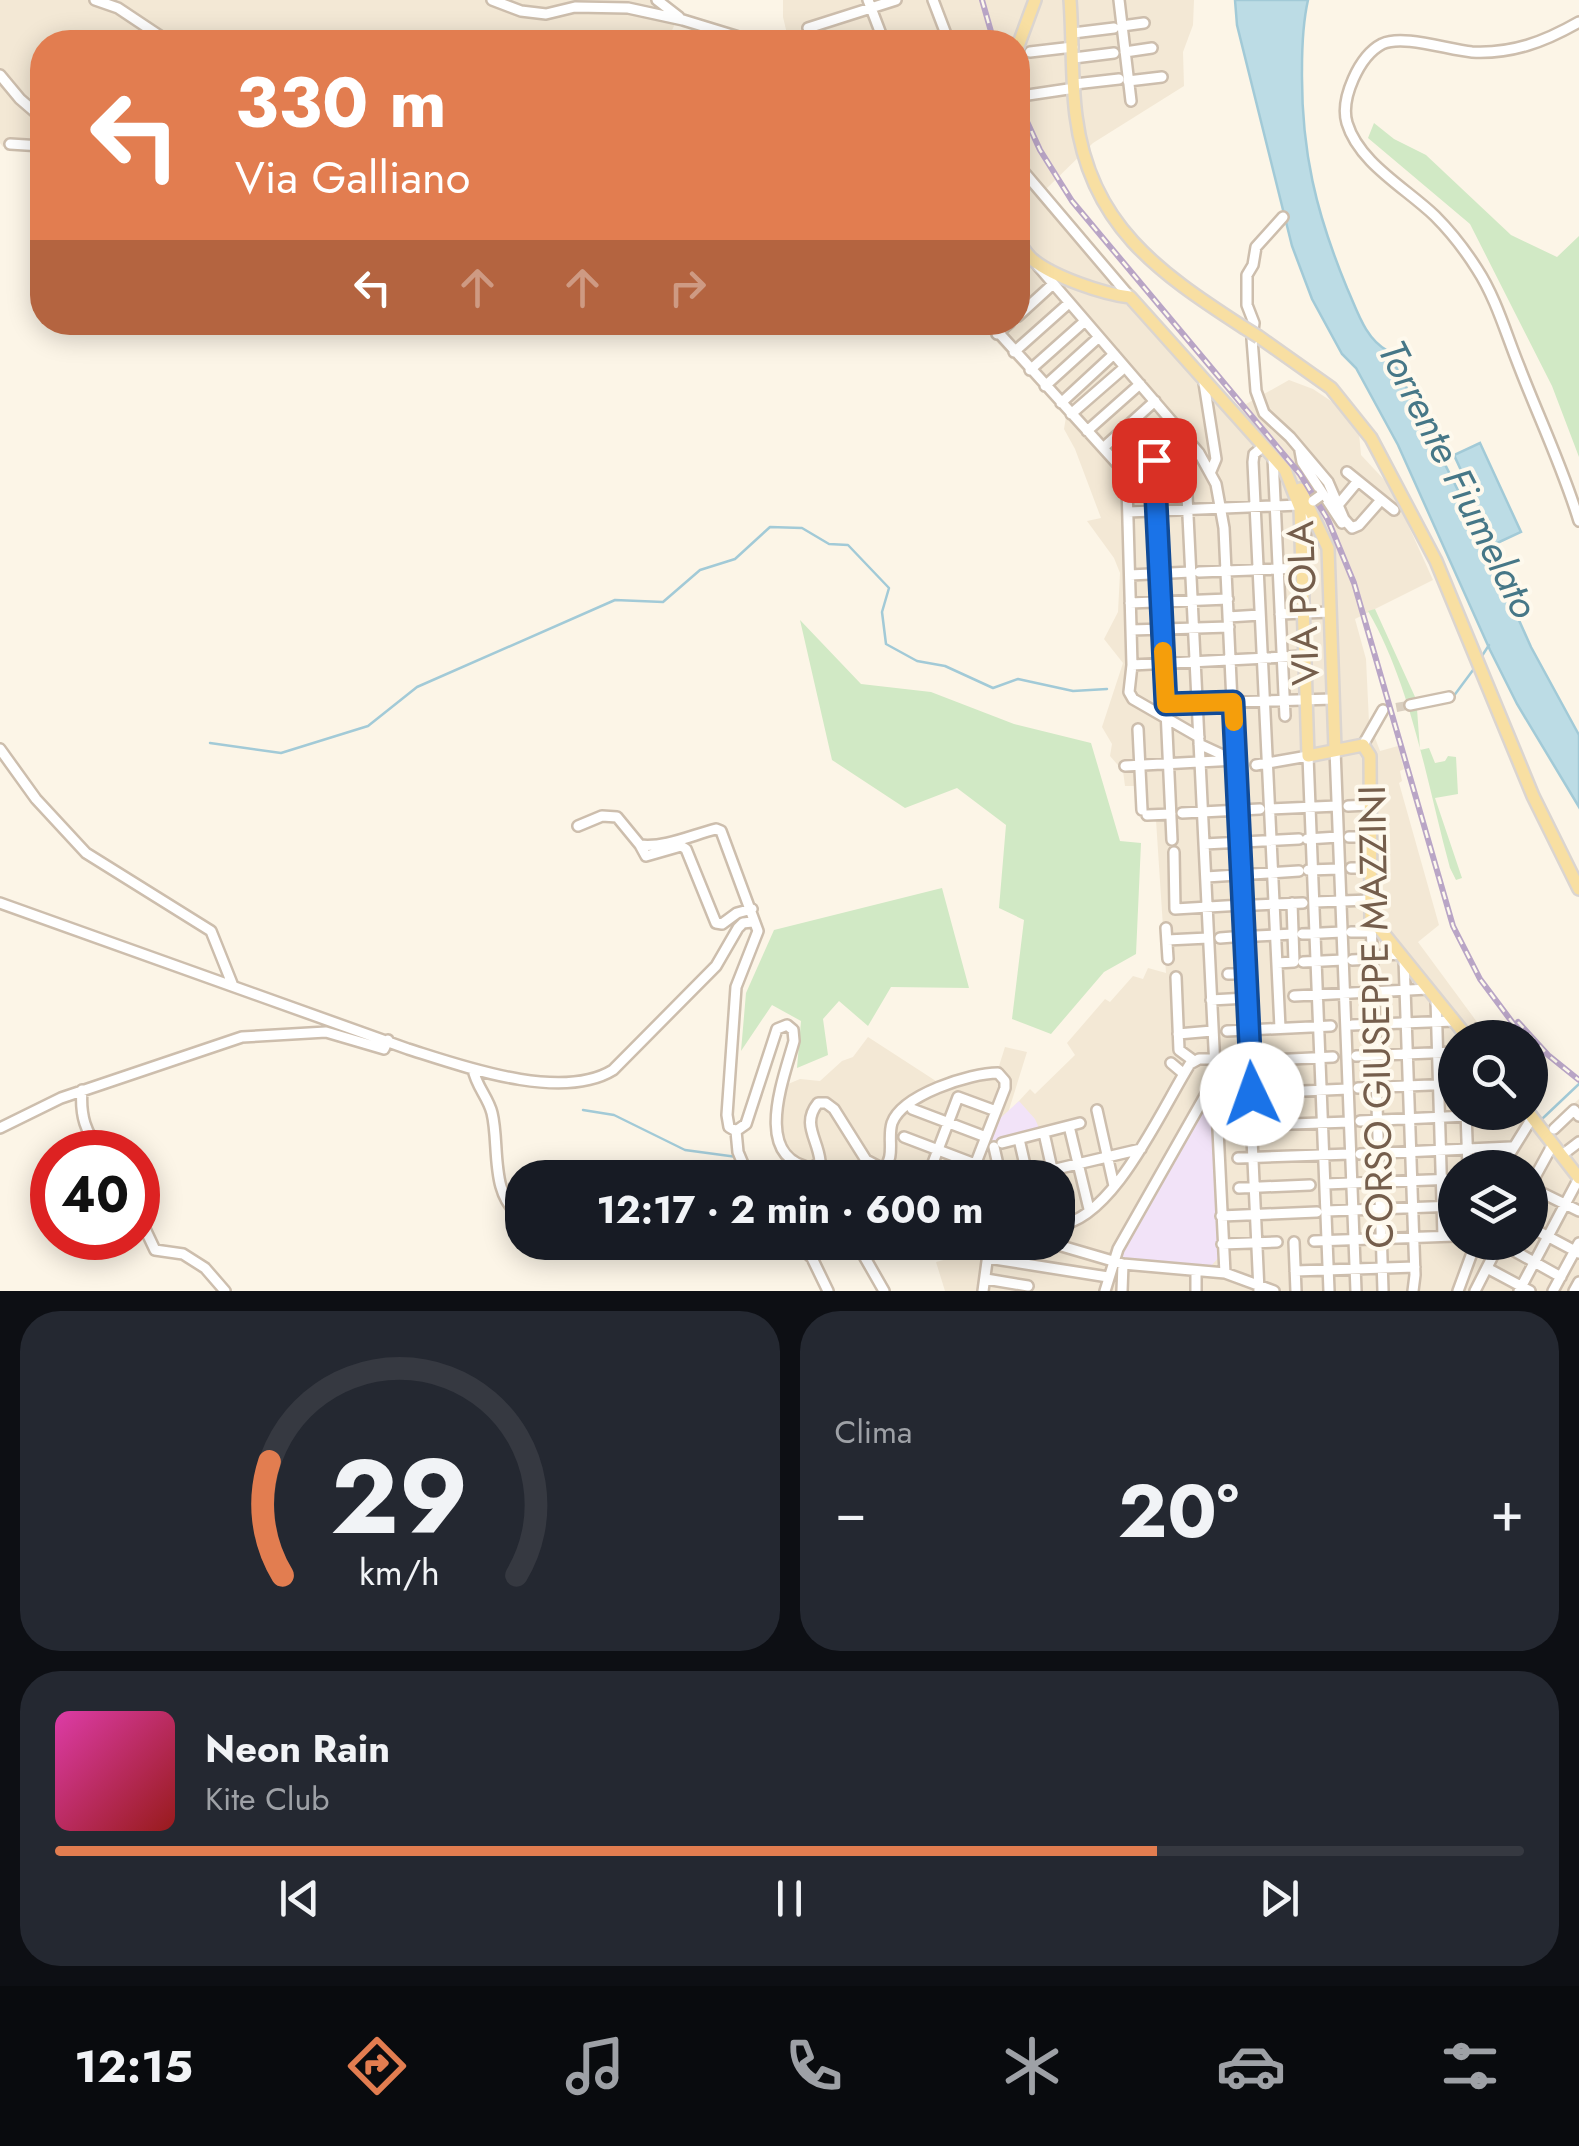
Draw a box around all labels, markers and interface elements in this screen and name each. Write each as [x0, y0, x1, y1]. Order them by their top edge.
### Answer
text: 330 m [235, 52, 447, 153]
icon: left [70, 70, 200, 200]
text: Via Galliano [235, 145, 470, 210]
icon: left [345, 260, 400, 315]
icon: ahead [450, 260, 505, 315]
icon: ahead [555, 260, 610, 315]
icon: right [660, 260, 715, 315]
water label: Torrente Fiumelato [1364, 330, 1554, 628]
pin [1112, 418, 1197, 503]
icon: arrive [1127, 433, 1182, 488]
street label: VIA POLA [1272, 520, 1333, 686]
street label: CORSO GIUSEPPE MAZZINI [1344, 785, 1407, 1249]
map controls [1438, 1020, 1548, 1260]
button: search [1438, 1020, 1548, 1130]
position arrow [1200, 1042, 1304, 1146]
speed limit sign: 40 [30, 1130, 160, 1260]
button: layers [1438, 1150, 1548, 1260]
text: 12:17 · 2 min · 600 m [597, 1182, 983, 1237]
text: Clima [835, 1409, 912, 1455]
text: 29 [331, 1422, 469, 1572]
text: 20° [1118, 1457, 1239, 1565]
text: − [835, 1472, 867, 1552]
text: + [1490, 1472, 1524, 1552]
text: km/h [359, 1547, 440, 1598]
text: Neon Rain [205, 1721, 390, 1776]
text: Kite Club [205, 1776, 329, 1822]
icon: previous [272, 1871, 327, 1926]
icon: pause [762, 1871, 817, 1926]
icon: next [1252, 1871, 1307, 1926]
icon: directions [342, 2031, 412, 2101]
icon: music [560, 2031, 630, 2101]
icon: phone [779, 2031, 849, 2101]
icon: climate [997, 2031, 1067, 2101]
icon: car [1216, 2031, 1286, 2101]
icon: filters [1435, 2031, 1505, 2101]
text: 12:15 [74, 2034, 193, 2099]

